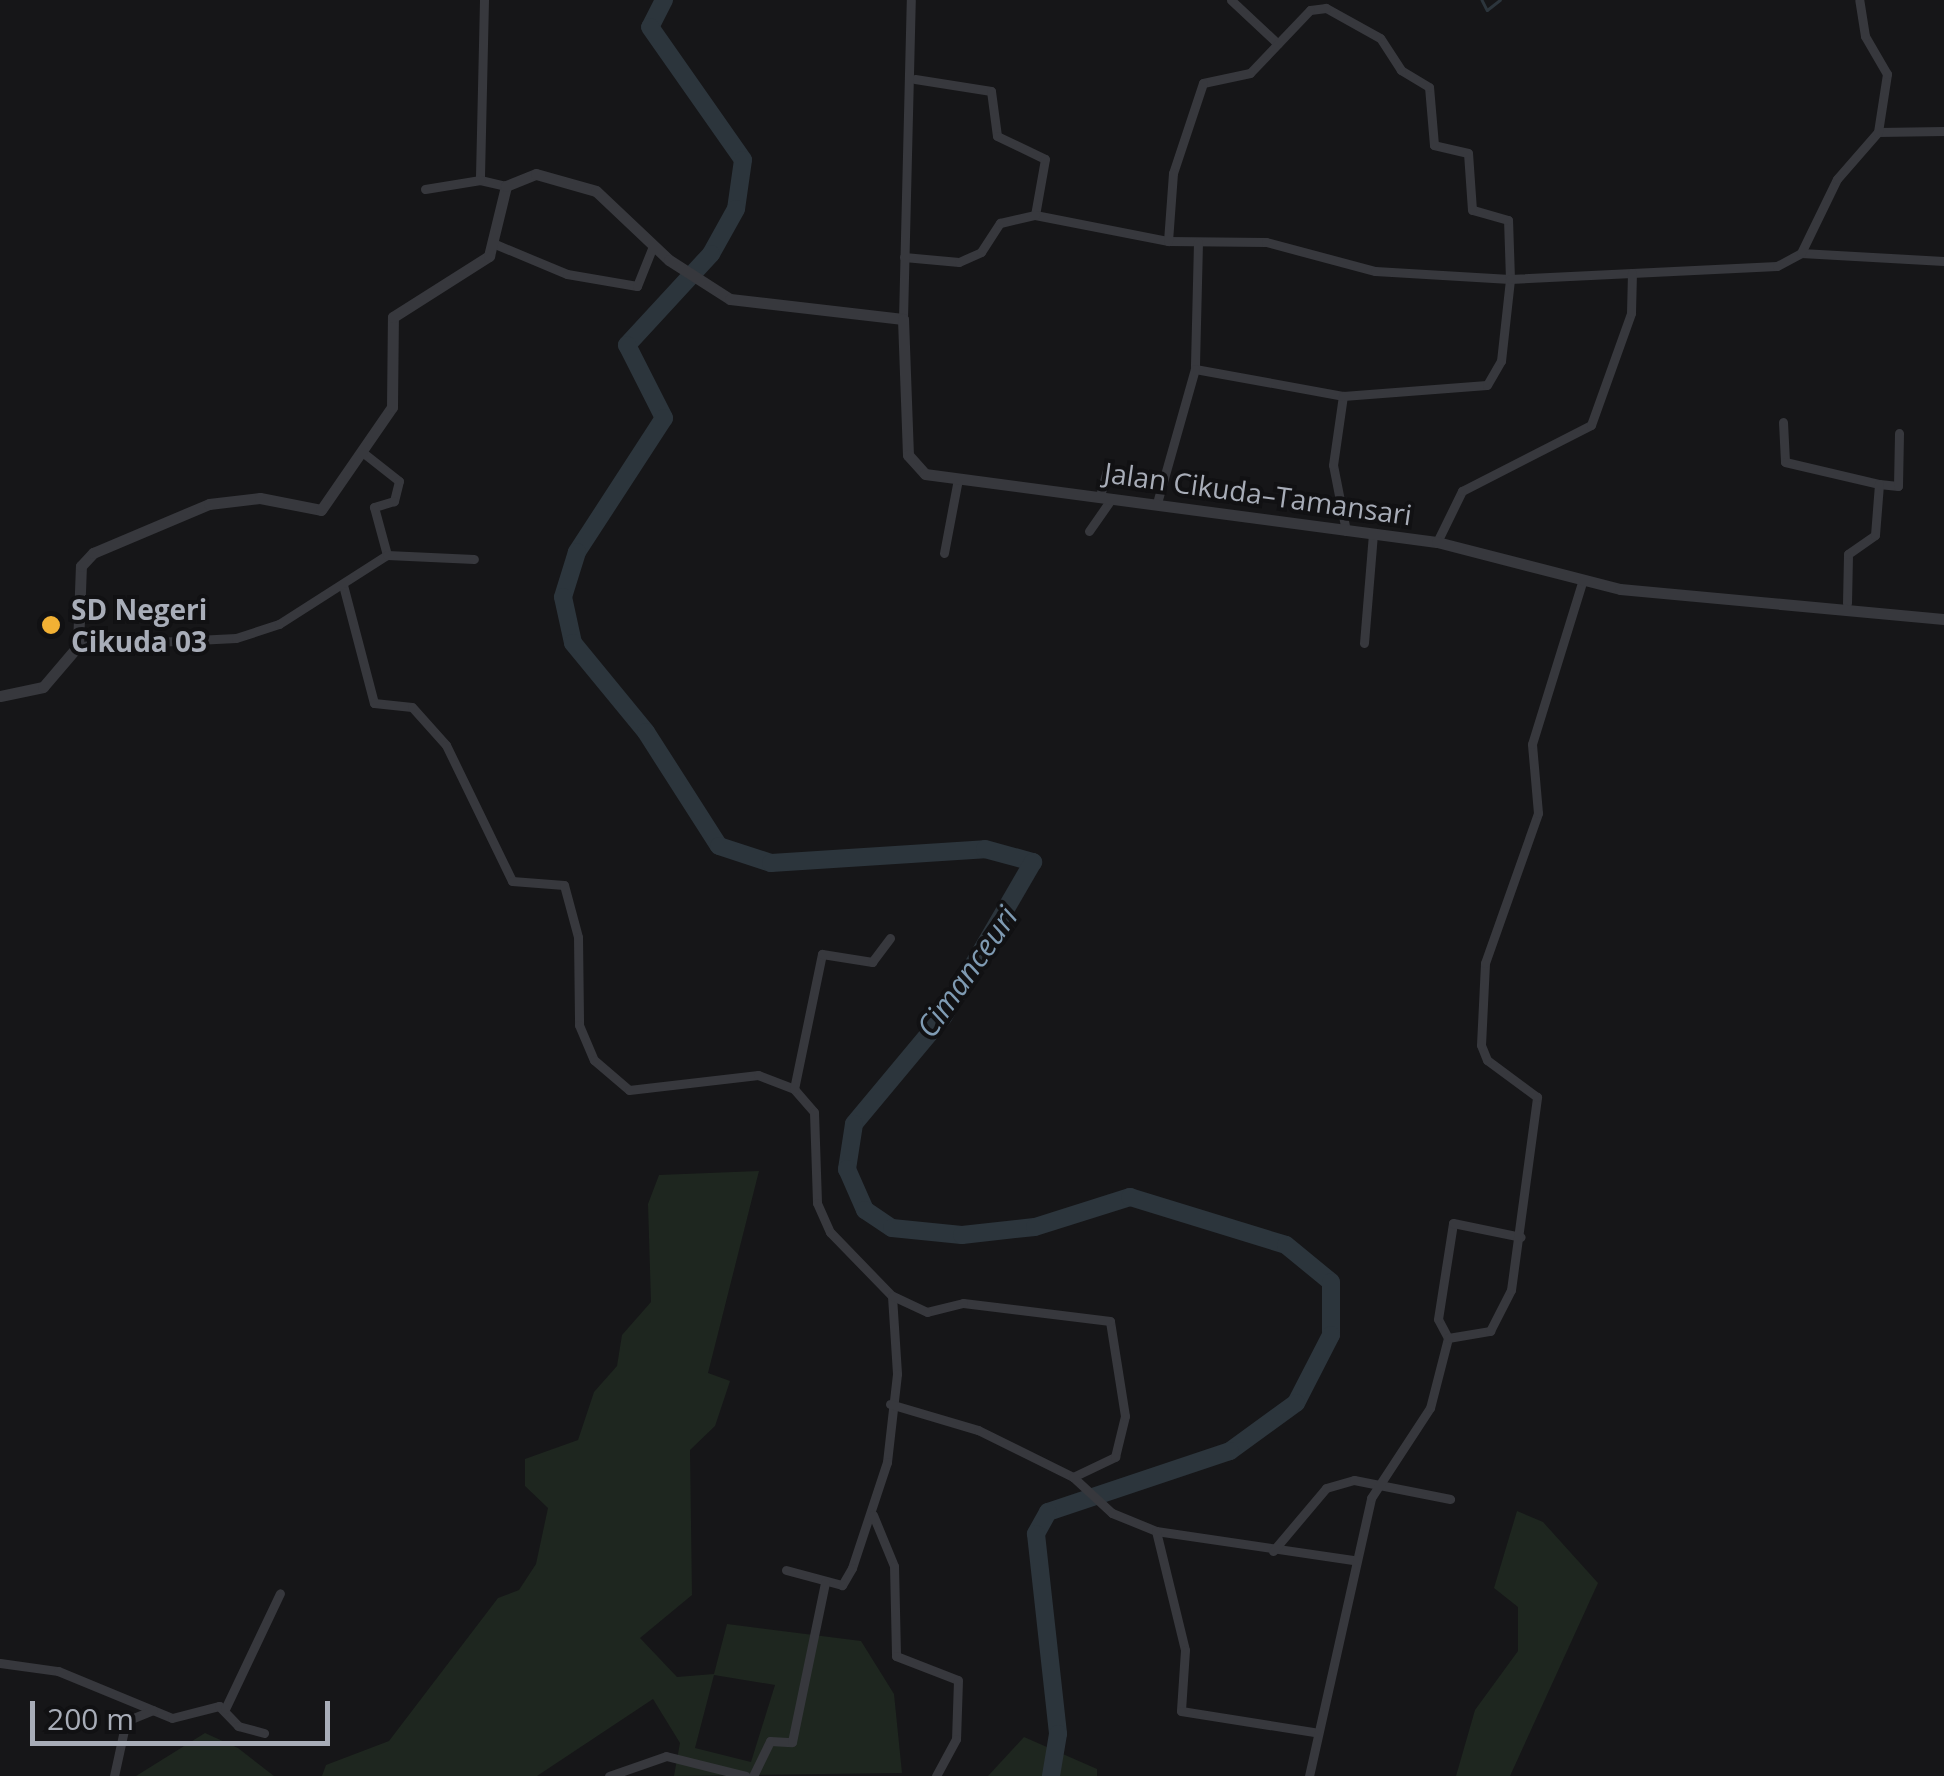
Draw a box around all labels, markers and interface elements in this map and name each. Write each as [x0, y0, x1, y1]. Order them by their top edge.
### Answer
street label: Jalan Cikuda–Tamansari [1102, 455, 1414, 531]
place label: SD Negeri Cikuda 03 [71, 592, 207, 658]
marker: SD Negeri Cikuda 03 [40, 614, 62, 636]
water label: Cimanceuri [909, 900, 1025, 1044]
scale bar [35, 1681, 335, 1743]
text: 200 m [47, 1698, 134, 1739]

